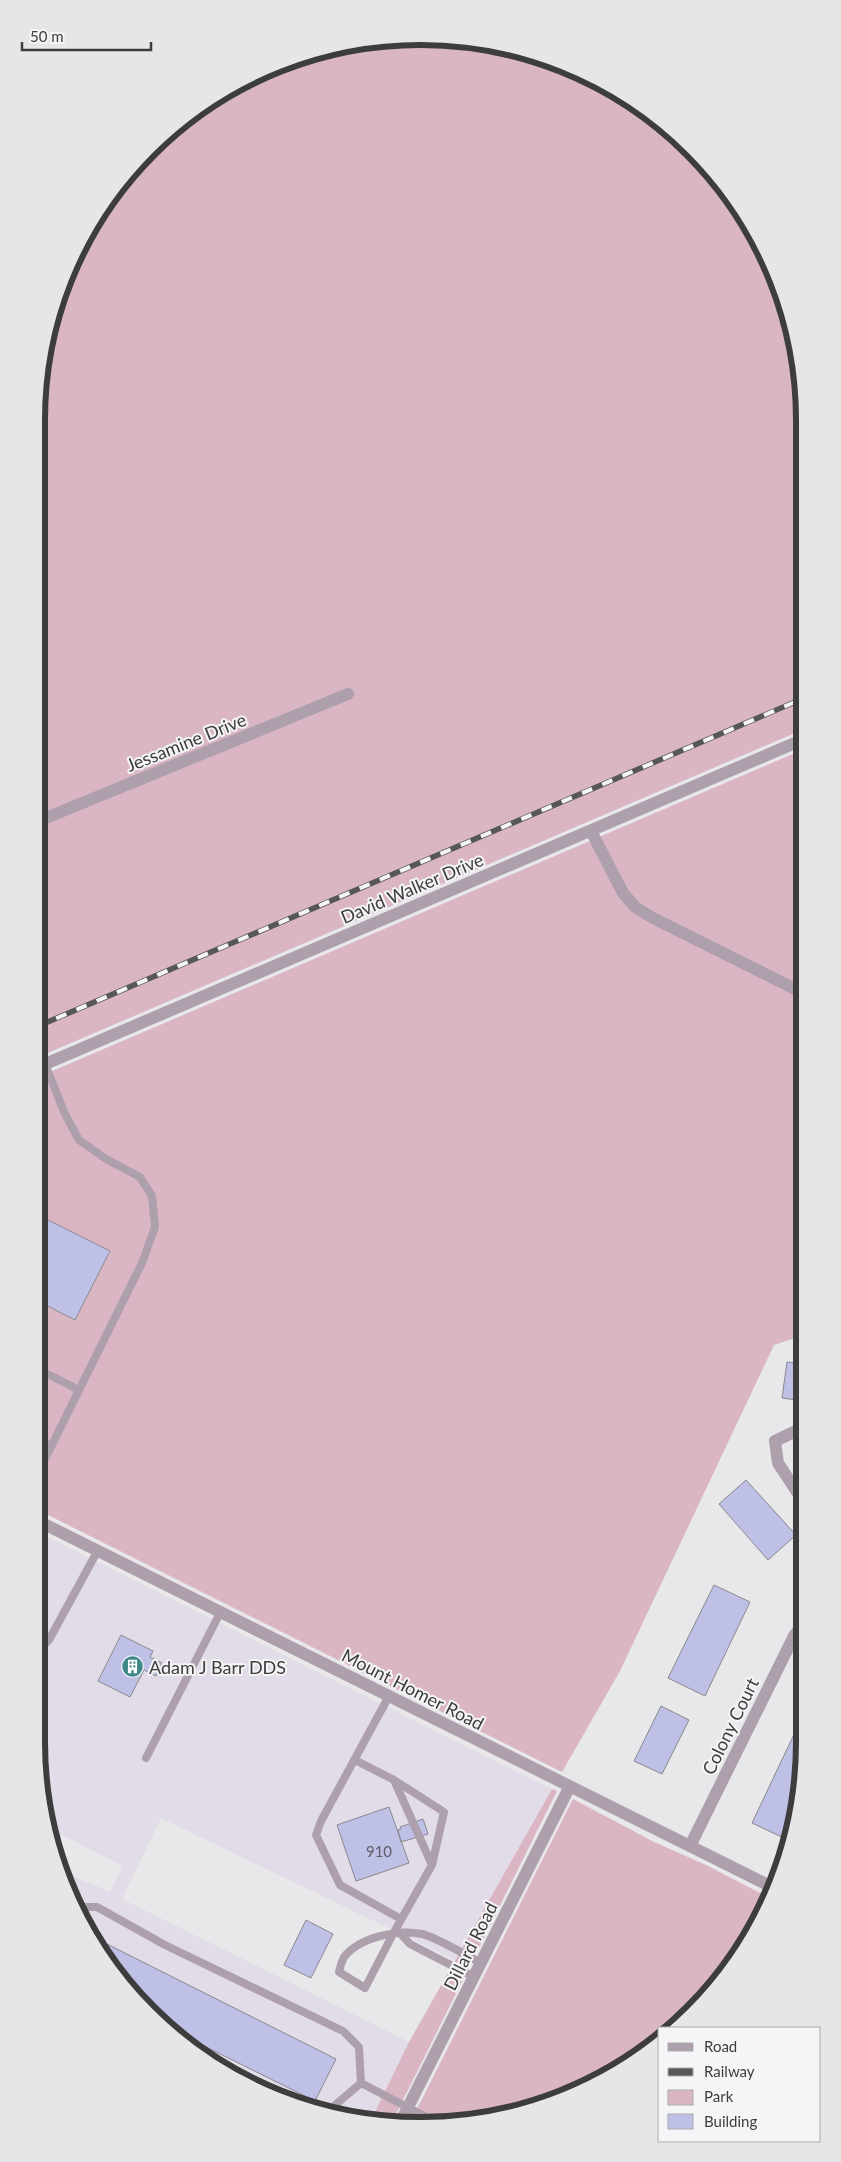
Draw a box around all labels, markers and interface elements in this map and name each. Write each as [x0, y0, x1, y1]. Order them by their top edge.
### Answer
scale bar [22, 20, 151, 52]
text: 50 m [30, 27, 64, 45]
street label: Jessamine Drive [123, 708, 249, 776]
street label: David Walker Drive [337, 848, 487, 928]
street label: Mount Homer Road [338, 1644, 488, 1734]
building icon: Adam J Barr DDS [121, 1655, 145, 1679]
place label: Adam J Barr DDS [149, 1656, 286, 1678]
street label: Colony Court [697, 1674, 763, 1778]
house number: 910 [366, 1842, 392, 1860]
street label: Dillard Road [438, 1898, 502, 1994]
legend [658, 2027, 821, 2142]
text: Road [704, 2037, 737, 2055]
text: Railway [704, 2062, 755, 2080]
text: Park [704, 2087, 734, 2105]
text: Building [704, 2112, 757, 2130]

